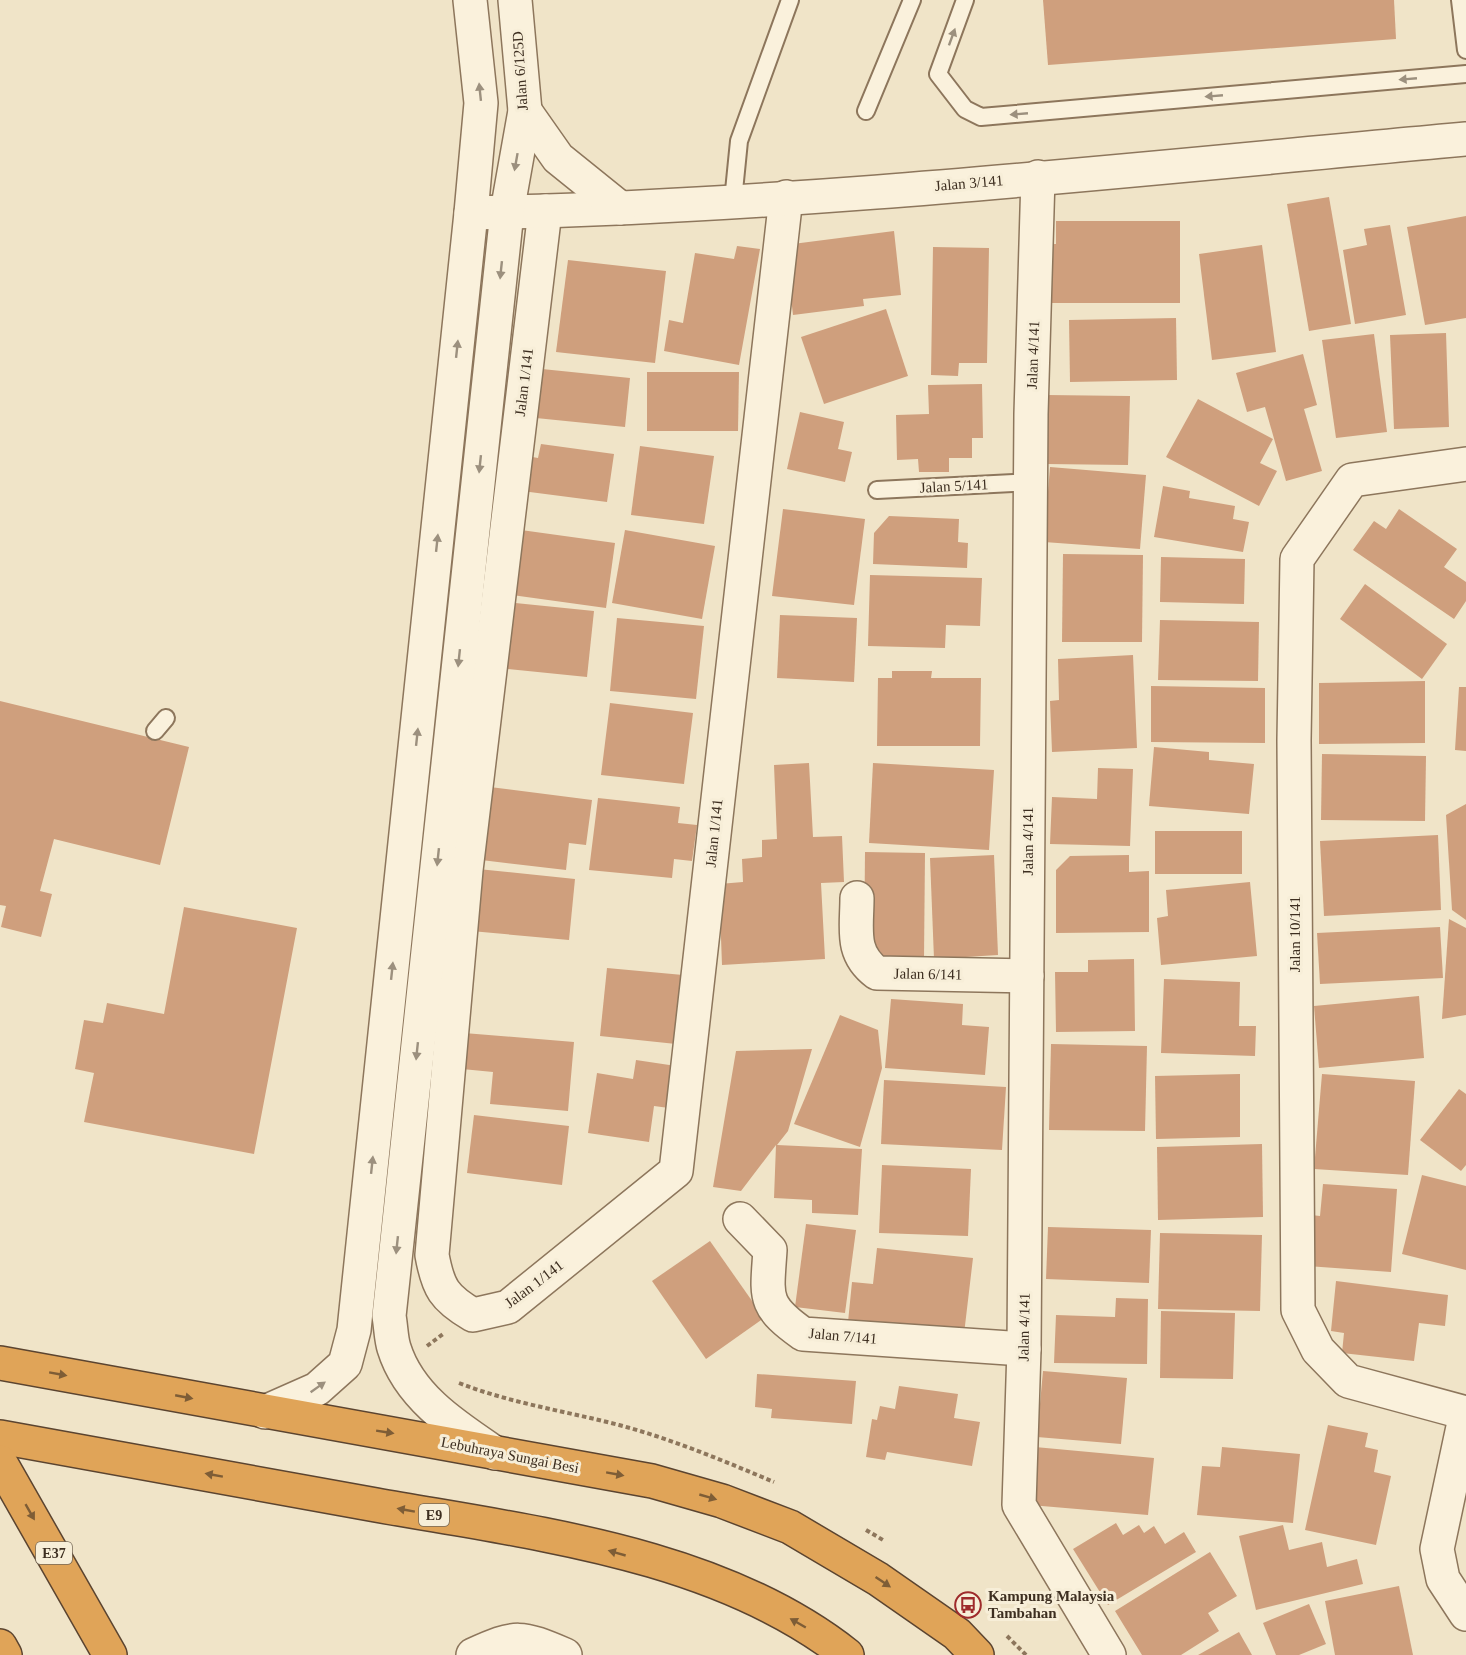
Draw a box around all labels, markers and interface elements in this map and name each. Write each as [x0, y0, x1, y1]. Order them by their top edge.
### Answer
one-way arrow [947, 28, 957, 46]
street label: Jalan 6/125D [509, 31, 531, 111]
one-way arrow [1398, 74, 1417, 84]
one-way arrow [475, 82, 485, 101]
one-way arrow [1204, 91, 1223, 101]
one-way arrow [1010, 109, 1029, 119]
one-way arrow [511, 153, 520, 172]
street label: Jalan 3/141 [934, 172, 1004, 194]
one-way arrow [496, 261, 505, 280]
street label: Jalan 4/141 [1024, 320, 1042, 390]
one-way arrow [452, 340, 462, 359]
street label: Jalan 1/141 [512, 347, 536, 417]
one-way arrow [475, 454, 485, 473]
street label: Jalan 5/141 [919, 476, 989, 496]
one-way arrow [432, 534, 442, 553]
one-way arrow [454, 648, 464, 667]
one-way arrow [412, 728, 421, 747]
street label: Jalan 1/141 [702, 798, 726, 868]
street label: Jalan 4/141 [1020, 807, 1036, 875]
one-way arrow [433, 847, 443, 866]
street label: Jalan 10/141 [1287, 896, 1303, 972]
one-way arrow [387, 961, 397, 980]
street label: Jalan 6/141 [893, 965, 963, 983]
one-way arrow [413, 1041, 422, 1060]
one-way arrow [367, 1155, 376, 1174]
one-way arrow [392, 1235, 402, 1254]
street label: Jalan 1/141 [502, 1257, 566, 1311]
street label: Jalan 4/141 [1015, 1292, 1033, 1362]
street label: Jalan 7/141 [808, 1325, 878, 1347]
one-way arrow [48, 1369, 67, 1378]
one-way arrow [309, 1381, 325, 1393]
one-way arrow [175, 1393, 194, 1402]
one-way arrow [376, 1428, 395, 1437]
street label: Lebuhraya Sungai Besi [440, 1434, 580, 1476]
one-way arrow [605, 1470, 624, 1479]
one-way arrow [204, 1471, 223, 1480]
one-way arrow [699, 1493, 717, 1502]
one-way arrow [25, 1504, 35, 1521]
road number: E9 [419, 1504, 449, 1526]
one-way arrow [396, 1505, 415, 1514]
road number: E37 [36, 1542, 72, 1564]
one-way arrow [608, 1547, 627, 1557]
one-way arrow [874, 1577, 891, 1588]
place label: Kampung Malaysia Tambahan [988, 1588, 1115, 1621]
bus stop icon: Kampung Malaysia Tambahan [953, 1590, 983, 1620]
one-way arrow [790, 1618, 806, 1629]

